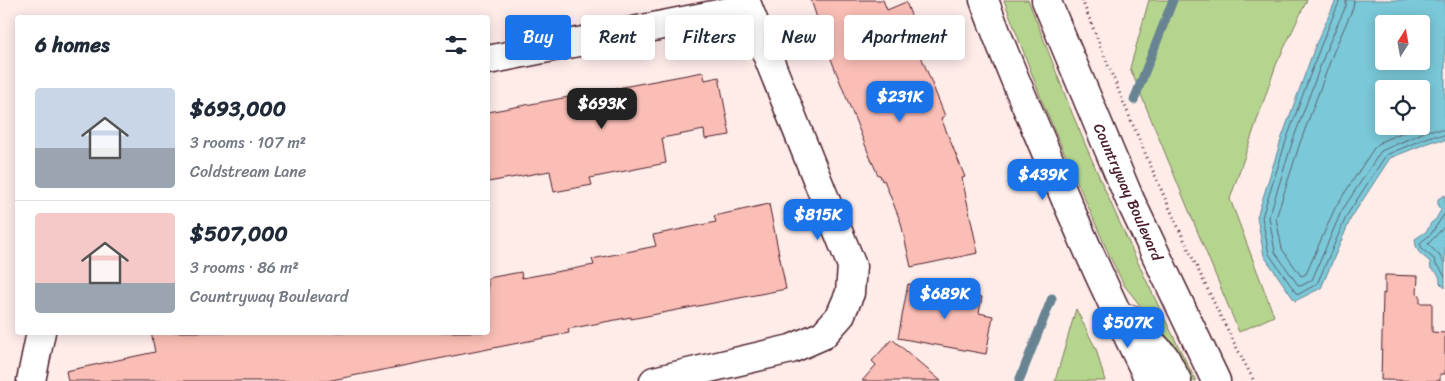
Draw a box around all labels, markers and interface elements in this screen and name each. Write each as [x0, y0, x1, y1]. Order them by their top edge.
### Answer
chip: Buy [505, 15, 571, 60]
chip: Rent [581, 15, 655, 60]
chip: Filters [665, 15, 754, 60]
chip: New [764, 15, 834, 60]
chip: Apartment [844, 15, 965, 60]
north arrow [1375, 15, 1430, 70]
map controls [1375, 15, 1430, 135]
text: 6 homes [35, 26, 110, 64]
icon: filters [442, 31, 470, 59]
pin: $231K [865, 80, 935, 123]
button: locate [1375, 80, 1430, 135]
text: $231K [877, 82, 923, 111]
pin: $693K [567, 88, 637, 130]
text: $693K [578, 89, 626, 118]
text: $693,000 [190, 90, 286, 128]
icon: home [75, 108, 135, 168]
street label: Countryway Boulevard [1086, 119, 1170, 266]
text: 3 rooms · 107 m² [190, 128, 306, 157]
text: Coldstream Lane [190, 157, 306, 186]
pin: $439K [1008, 158, 1078, 201]
text: $439K [1018, 160, 1068, 189]
pin: $815K [783, 198, 853, 241]
text: $815K [795, 200, 841, 229]
text: $507,000 [190, 215, 288, 253]
icon: home [75, 233, 135, 293]
text: 3 rooms · 86 m² [190, 253, 299, 282]
pin: $689K [910, 278, 980, 320]
text: $689K [920, 279, 970, 308]
text: Countryway Boulevard [190, 282, 348, 311]
pin: $507K [1093, 306, 1163, 349]
text: $507K [1103, 308, 1153, 337]

